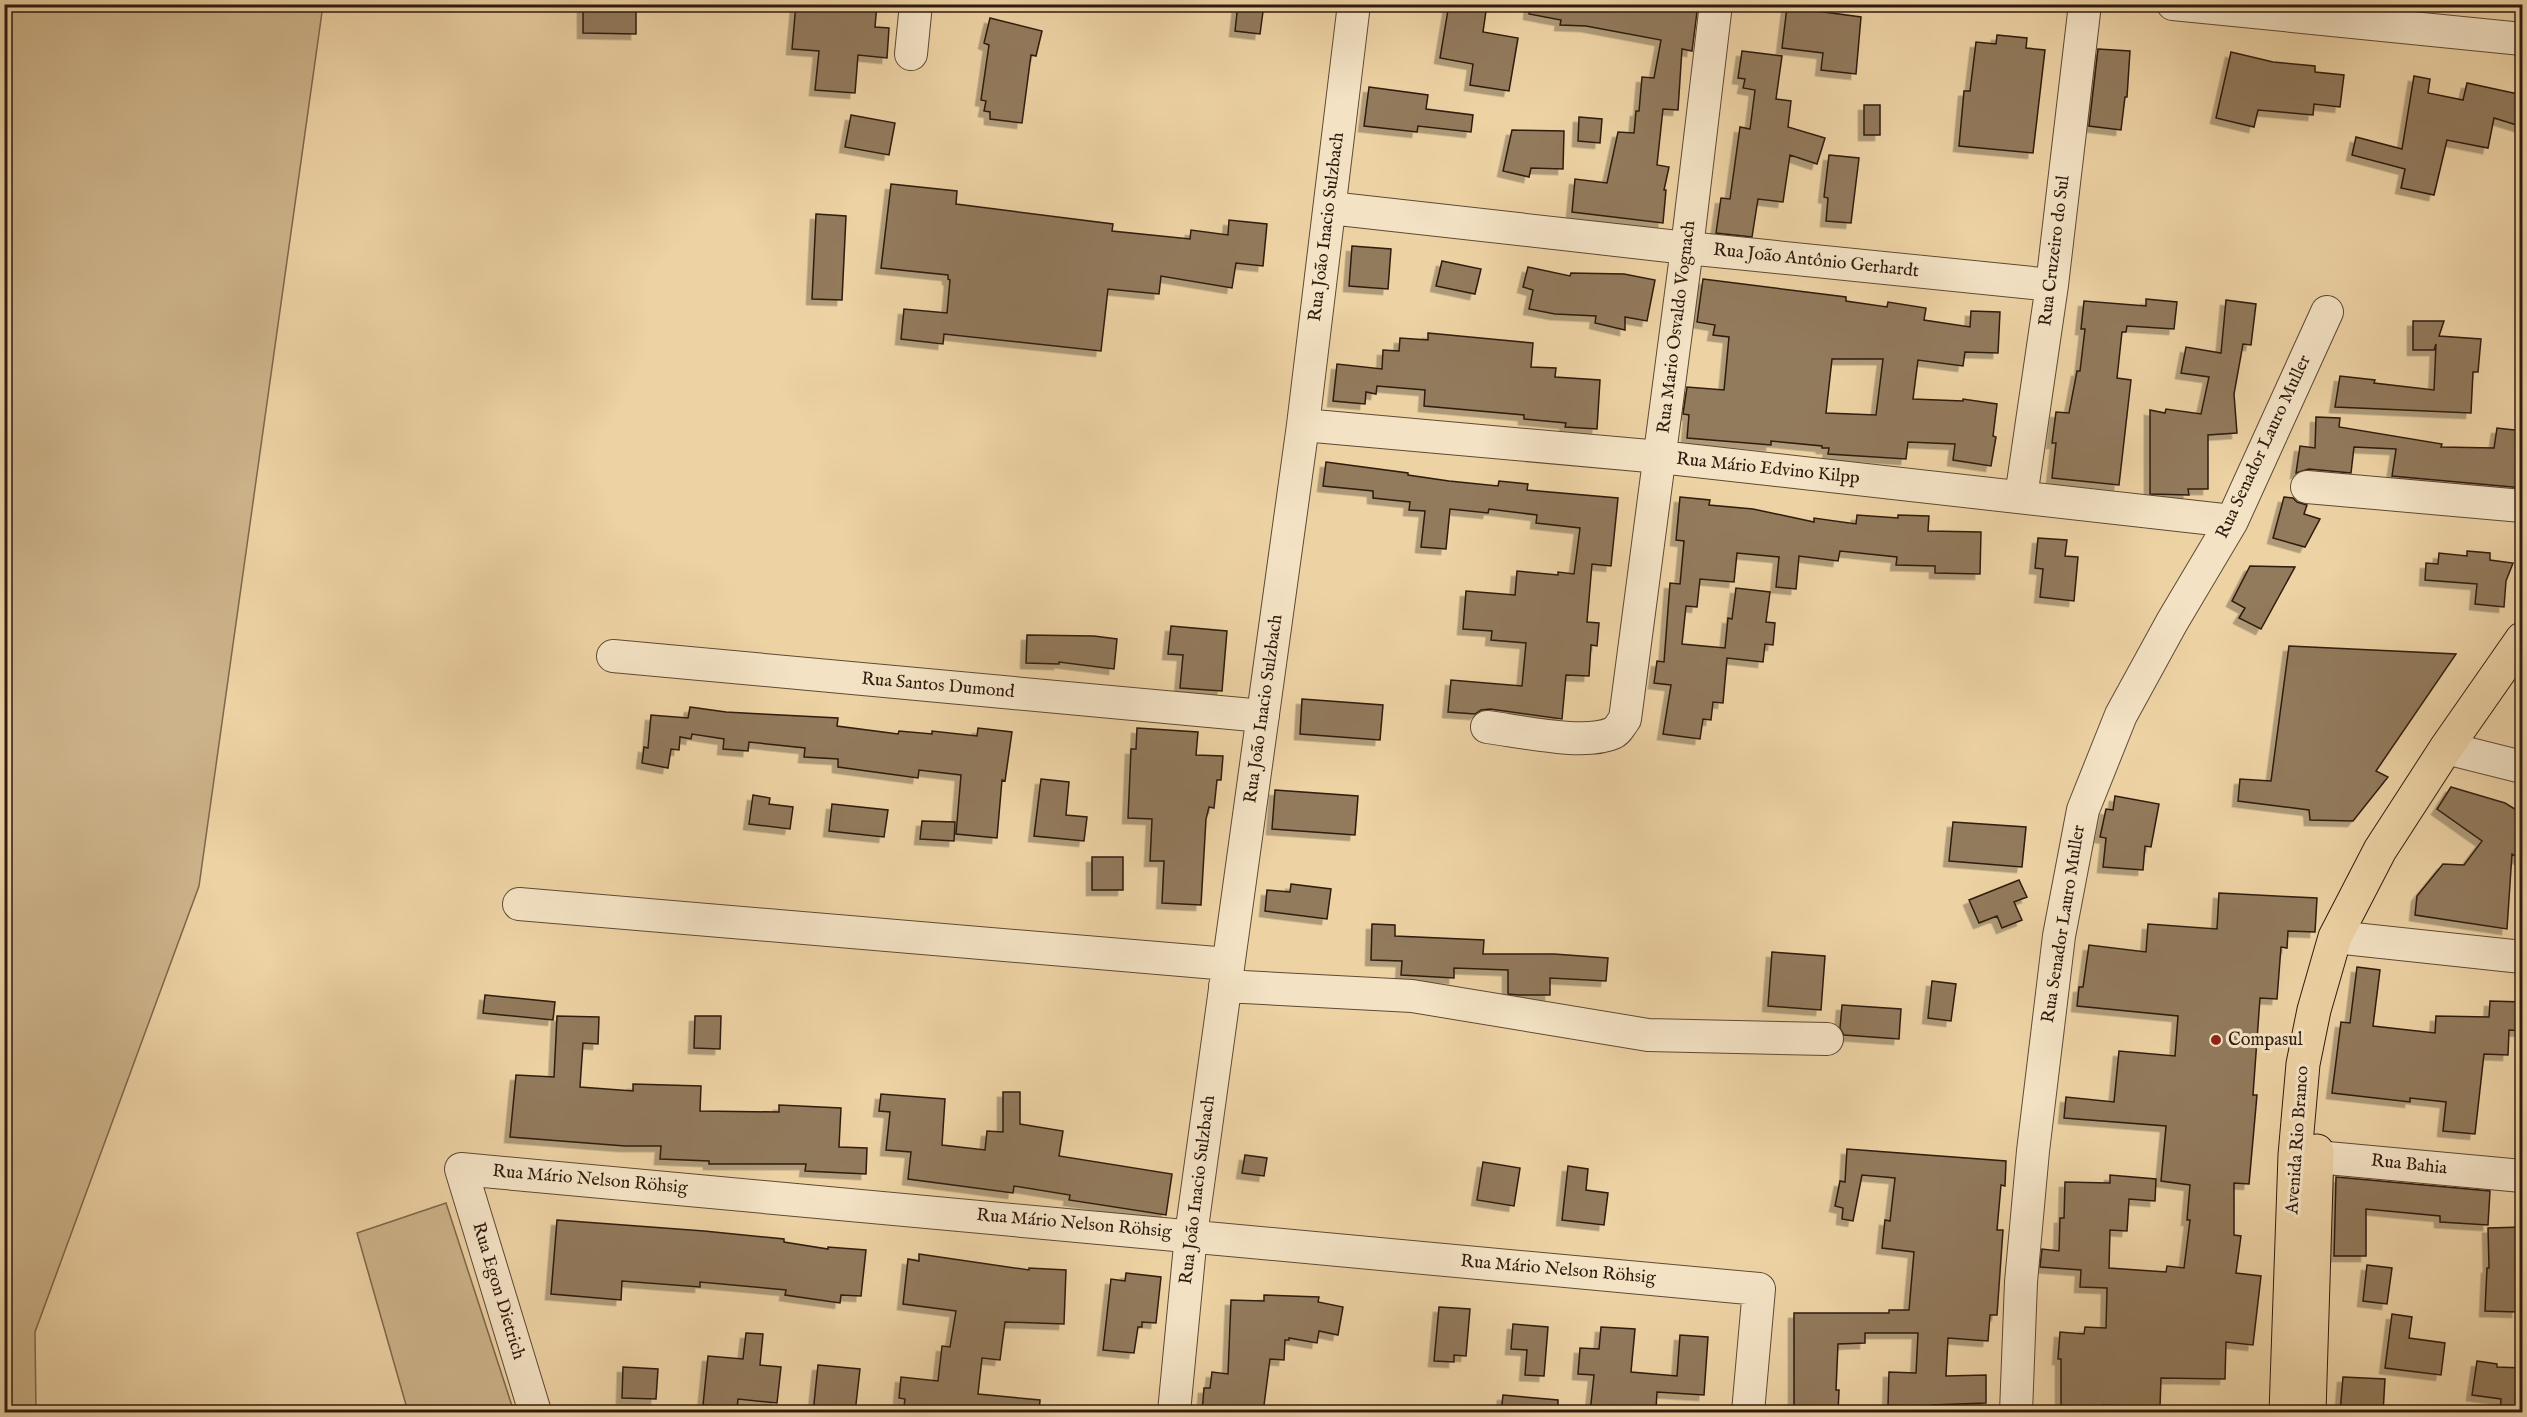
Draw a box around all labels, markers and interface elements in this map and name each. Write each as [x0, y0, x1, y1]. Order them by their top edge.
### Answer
street label: Rua João Inacio Sulzbach [1304, 131, 1350, 323]
street label: Rua Cruzeiro do Sul [2034, 174, 2076, 328]
street label: Rua Mario Osvaldo Vognach [1653, 219, 1702, 435]
street label: Rua João Antônio Gerhardt [1712, 239, 1920, 283]
street label: Rua Senador Lauro Muller [2211, 351, 2317, 543]
street label: Rua Mário Edvino Kilpp [1675, 448, 1861, 490]
street label: Rua João Inacio Sulzbach [1239, 613, 1289, 805]
street label: Rua Santos Dumond [860, 668, 1016, 704]
street label: Rua Senador Lauro Muller [2037, 823, 2091, 1025]
place label: Compasul [2228, 1029, 2303, 1052]
marker: Compasul [2209, 1033, 2223, 1047]
street label: Avenida Rio Branco [2281, 1065, 2315, 1216]
street label: Rua João Inacio Sulzbach [1175, 1094, 1221, 1286]
street label: Rua Bahia [2370, 1150, 2448, 1180]
street label: Rua Mário Nelson Röhsig [491, 1160, 689, 1200]
street label: Rua Mário Nelson Röhsig [975, 1204, 1173, 1244]
street label: Rua Egon Dietrich [466, 1220, 530, 1363]
street label: Rua Mário Nelson Röhsig [1459, 1250, 1657, 1290]

